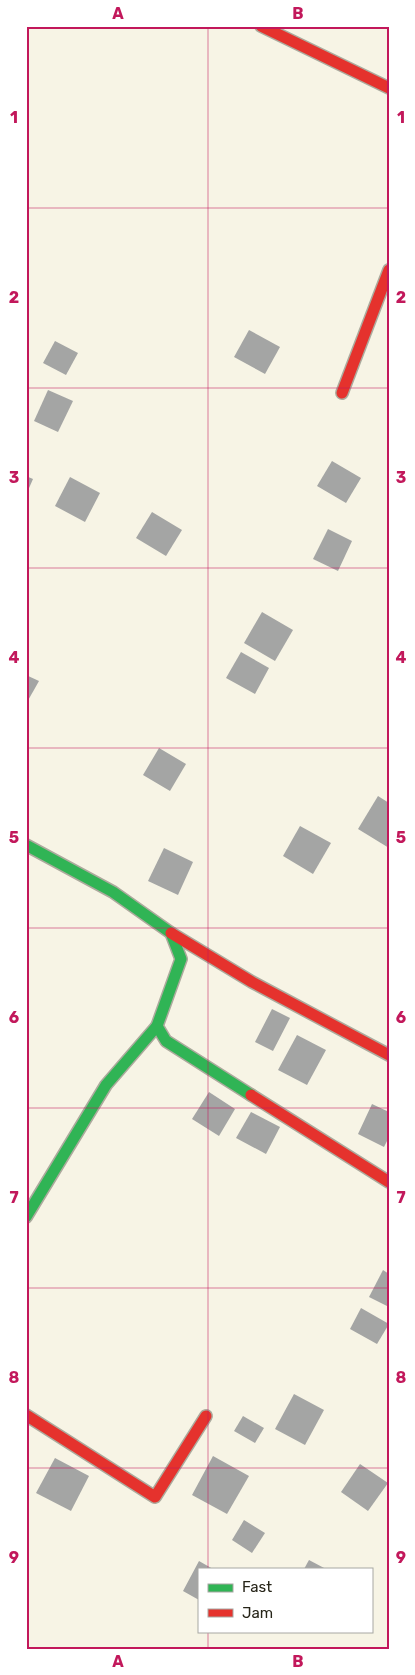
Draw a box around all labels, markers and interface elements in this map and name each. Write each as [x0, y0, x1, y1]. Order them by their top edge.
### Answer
text: A [112, 4, 124, 23]
text: B [292, 4, 304, 23]
text: 1 [10, 108, 18, 127]
text: 1 [397, 108, 405, 127]
text: 2 [9, 288, 19, 307]
text: 2 [396, 288, 406, 307]
text: 3 [9, 468, 19, 487]
text: 3 [396, 468, 406, 487]
text: 4 [9, 648, 20, 667]
text: 4 [396, 648, 407, 667]
text: 5 [9, 828, 19, 847]
text: 5 [396, 828, 406, 847]
text: 6 [9, 1008, 19, 1027]
text: 6 [396, 1008, 406, 1027]
text: 7 [9, 1188, 19, 1207]
text: 7 [396, 1188, 406, 1207]
text: 8 [9, 1368, 20, 1387]
text: 8 [396, 1368, 407, 1387]
text: 9 [9, 1548, 19, 1567]
text: 9 [396, 1548, 406, 1567]
legend [198, 1568, 372, 1632]
text: Fast [242, 1578, 272, 1596]
text: Jam [242, 1604, 273, 1622]
text: A [112, 1652, 124, 1671]
text: B [292, 1652, 304, 1671]

